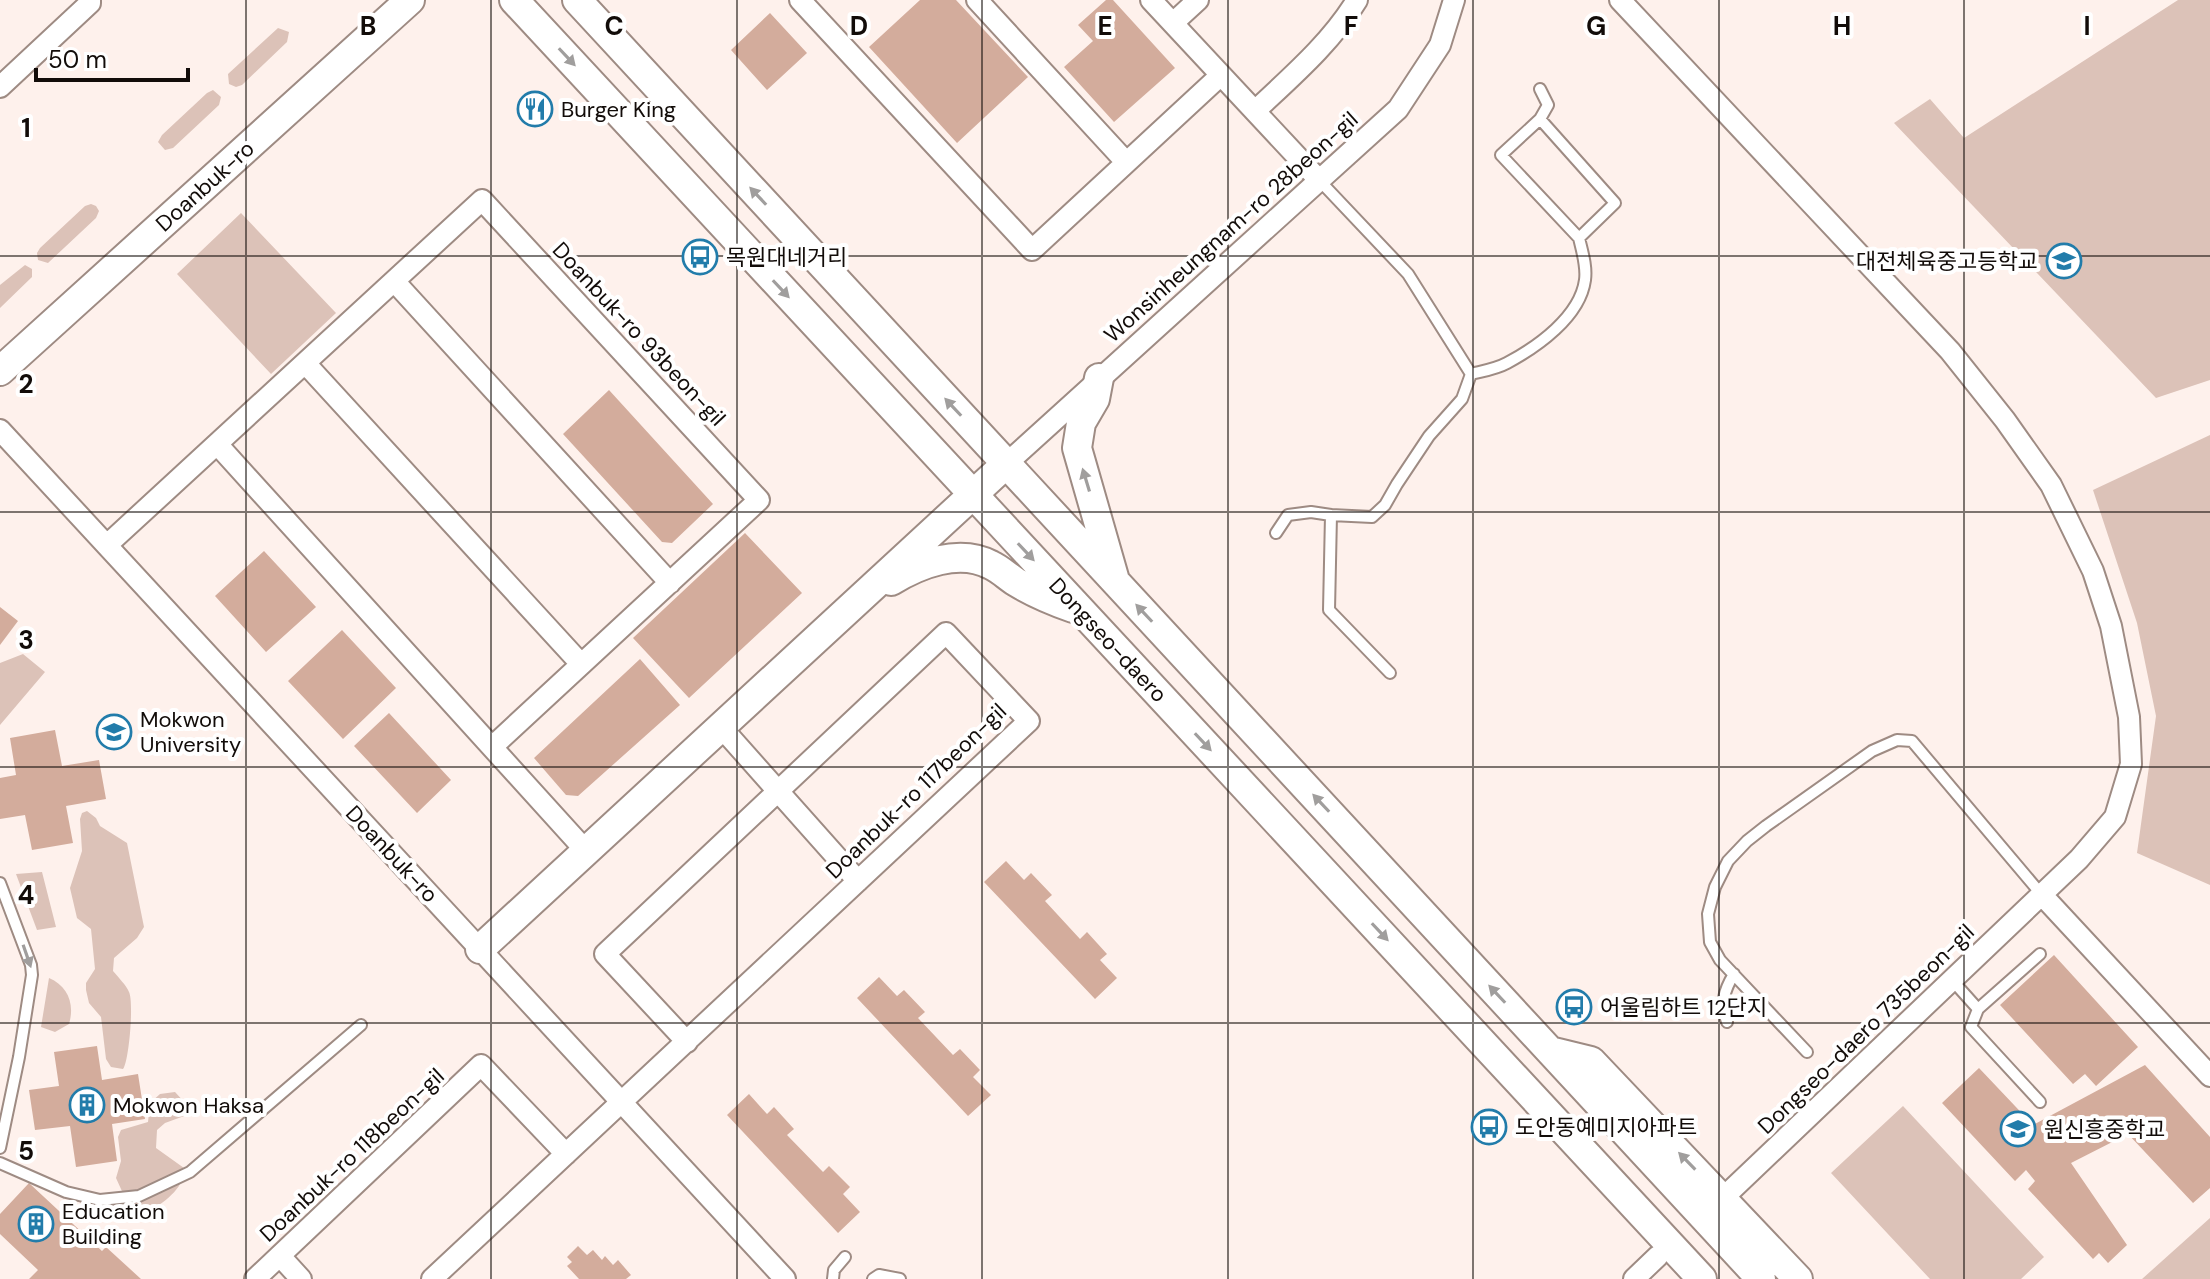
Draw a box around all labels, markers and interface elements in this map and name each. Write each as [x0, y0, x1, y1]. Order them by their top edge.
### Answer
text: B [360, 9, 376, 43]
text: C [604, 9, 624, 43]
text: D [850, 9, 868, 43]
text: E [1097, 9, 1113, 43]
text: F [1344, 9, 1358, 43]
text: G [1586, 9, 1606, 43]
text: H [1833, 9, 1851, 43]
text: I [2083, 9, 2091, 43]
scale bar [36, 32, 188, 82]
text: 50 m [48, 44, 107, 75]
one-way arrow [557, 48, 575, 67]
restaurant icon: Burger King [516, 90, 554, 128]
place label: Burger King [561, 95, 676, 124]
street label: Wonsinheungnam-ro 28beon-gil [1098, 105, 1364, 349]
text: 1 [21, 111, 31, 145]
street label: Doanbuk-ro [150, 134, 260, 238]
one-way arrow [749, 186, 767, 205]
street label: Doanbuk-ro 93beon-gil [546, 236, 732, 432]
bus stop icon: 목원대네거리 [681, 238, 719, 276]
school or university icon: 대전체육중고등학교 [2045, 242, 2083, 280]
place label: 목원대네거리 [726, 243, 847, 272]
place label: 대전체육중고등학교 [1856, 247, 2038, 276]
one-way arrow [772, 279, 790, 298]
text: 2 [18, 367, 34, 401]
one-way arrow [945, 398, 963, 417]
one-way arrow [1079, 467, 1092, 491]
one-way arrow [1016, 542, 1034, 561]
street label: Dongseo-daero [1043, 571, 1173, 709]
one-way arrow [1136, 603, 1154, 622]
text: 3 [18, 623, 34, 657]
street label: Doanbuk-ro 117beon-gil [819, 697, 1013, 885]
place label: Mokwon University [140, 705, 241, 759]
school or university icon: Mokwon University [95, 713, 133, 751]
one-way arrow [1194, 732, 1212, 751]
one-way arrow [1312, 794, 1330, 813]
street label: Doanbuk-ro [339, 799, 445, 909]
text: 4 [18, 878, 34, 912]
street label: Dongseo-daero 735beon-gil [1751, 918, 1981, 1140]
one-way arrow [1371, 923, 1389, 942]
one-way arrow [22, 944, 34, 968]
one-way arrow [1489, 985, 1507, 1004]
bus stop icon: 어울림하트 12단지 [1555, 988, 1593, 1026]
place label: 어울림하트 12단지 [1600, 993, 1767, 1022]
street label: Doanbuk-ro 118beon-gil [254, 1062, 450, 1248]
building icon: Mokwon Haksa [68, 1086, 106, 1124]
place label: Mokwon Haksa [113, 1091, 264, 1120]
bus stop icon: 도안동예미지아파트 [1470, 1108, 1508, 1146]
school or university icon: 원신흥중학교 [1999, 1110, 2037, 1148]
place label: 도안동예미지아파트 [1515, 1113, 1697, 1142]
place label: 원신흥중학교 [2044, 1115, 2165, 1144]
text: 5 [18, 1134, 34, 1168]
one-way arrow [1678, 1152, 1697, 1171]
place label: Education Building [62, 1197, 165, 1251]
building icon: Education Building [17, 1205, 55, 1243]

